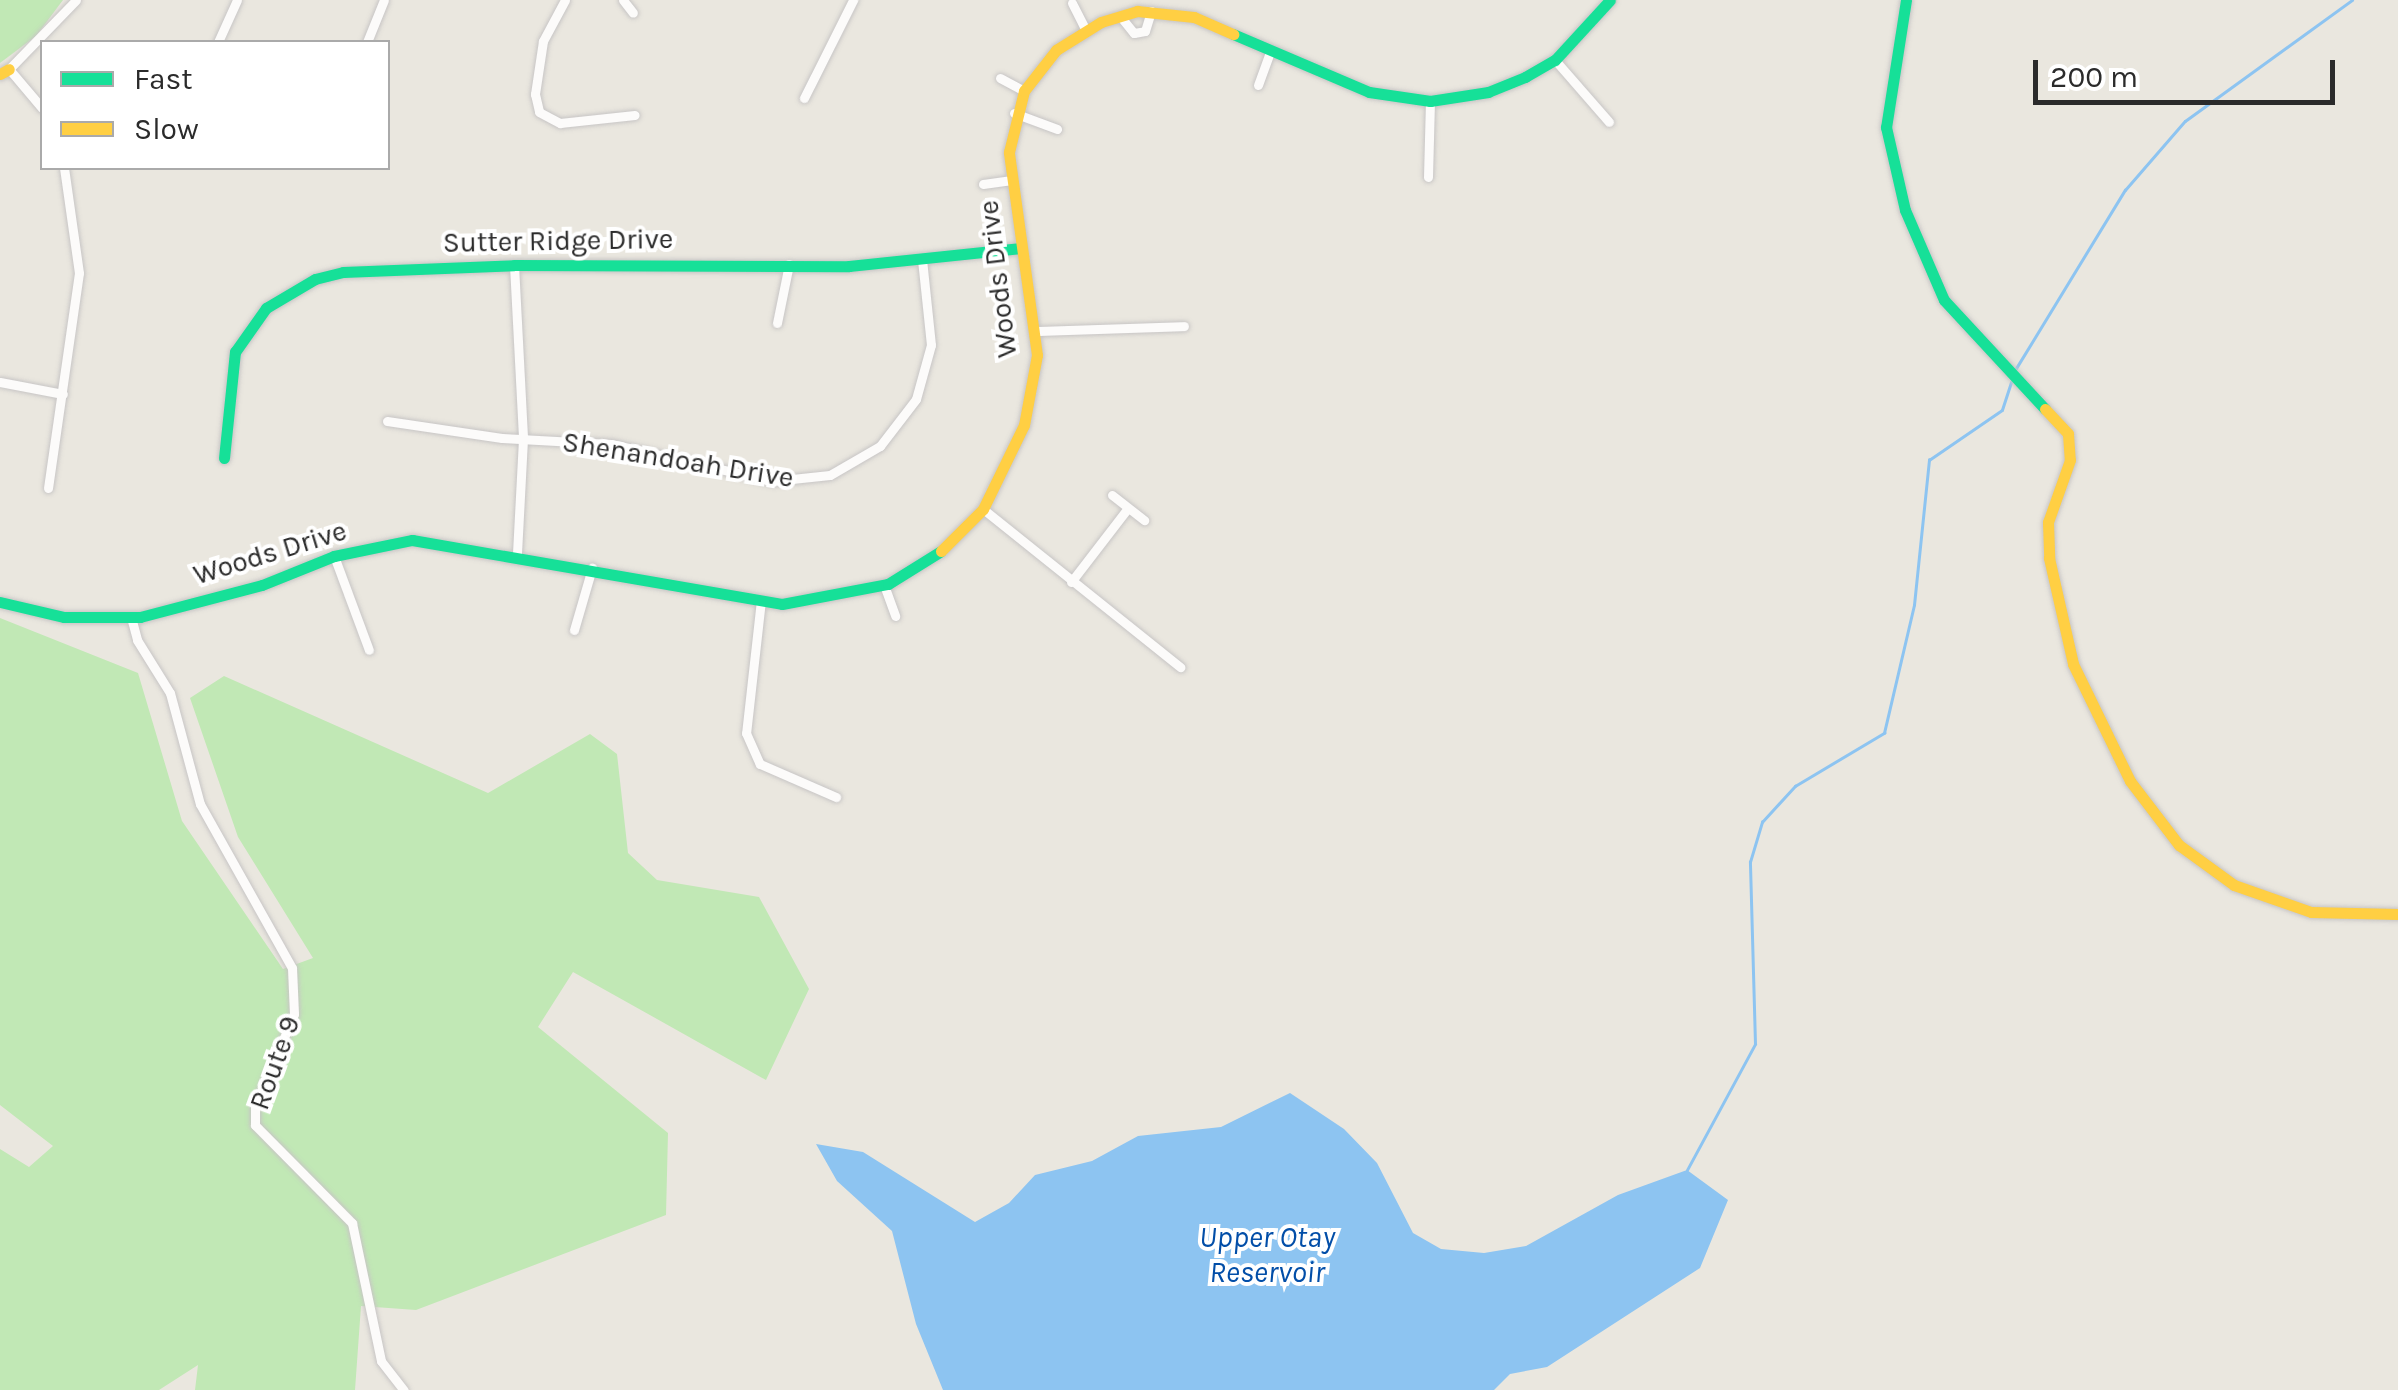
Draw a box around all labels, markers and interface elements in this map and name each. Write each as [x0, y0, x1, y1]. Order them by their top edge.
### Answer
legend [40, 40, 390, 170]
scale bar [2038, 40, 2340, 102]
text: 200 m [2050, 59, 2138, 95]
text: Fast [134, 61, 193, 97]
text: Slow [134, 111, 199, 147]
street label: Woods Drive [972, 198, 1024, 360]
street label: Sutter Ridge Drive [443, 222, 673, 260]
street label: Shenandoah Drive [560, 425, 796, 495]
street label: Woods Drive [189, 514, 351, 592]
street label: Route 9 [243, 1012, 307, 1114]
water label: Upper Otay Reservoir [1199, 1219, 1335, 1290]

